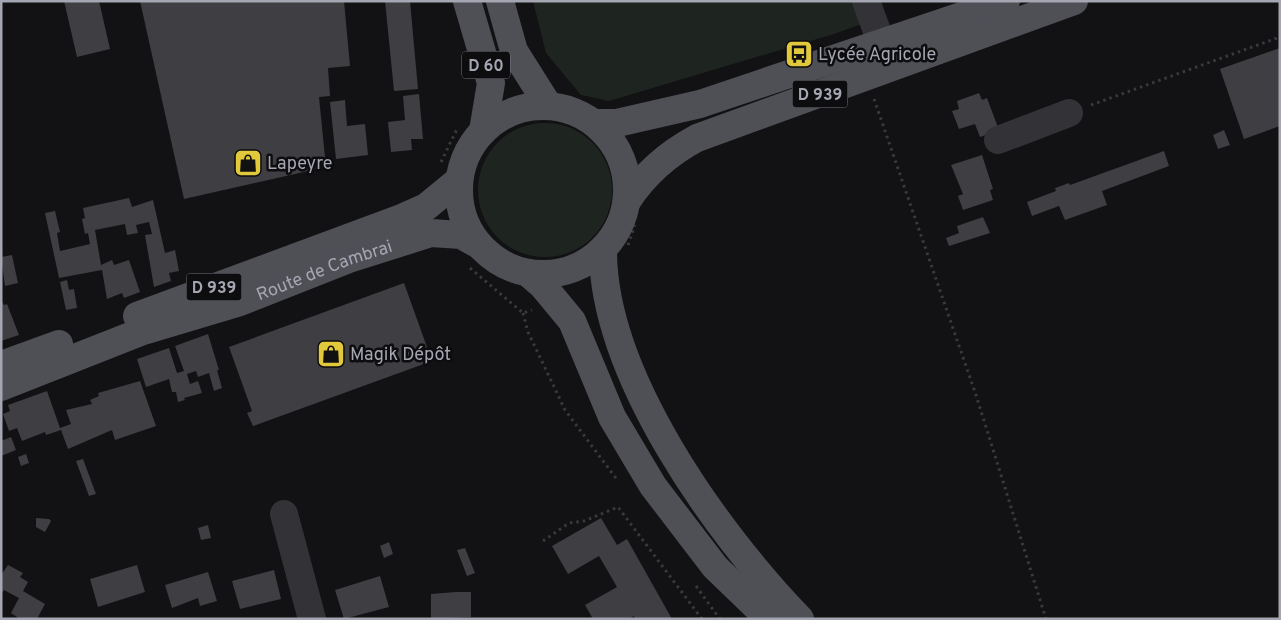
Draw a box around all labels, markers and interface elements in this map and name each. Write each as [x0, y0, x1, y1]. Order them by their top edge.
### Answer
bus stop icon: Lycée Agricole [784, 39, 814, 69]
place label: Lycée Agricole [818, 44, 936, 67]
road number: D 60 [462, 52, 510, 78]
road number: D 939 [792, 80, 848, 108]
shop icon: Lapeyre [233, 148, 263, 178]
place label: Lapeyre [267, 153, 333, 176]
street label: Route de Cambrai [253, 236, 396, 307]
road number: D 939 [186, 274, 242, 300]
shop icon: Magik Dépôt [316, 339, 346, 369]
place label: Magik Dépôt [350, 344, 451, 367]

